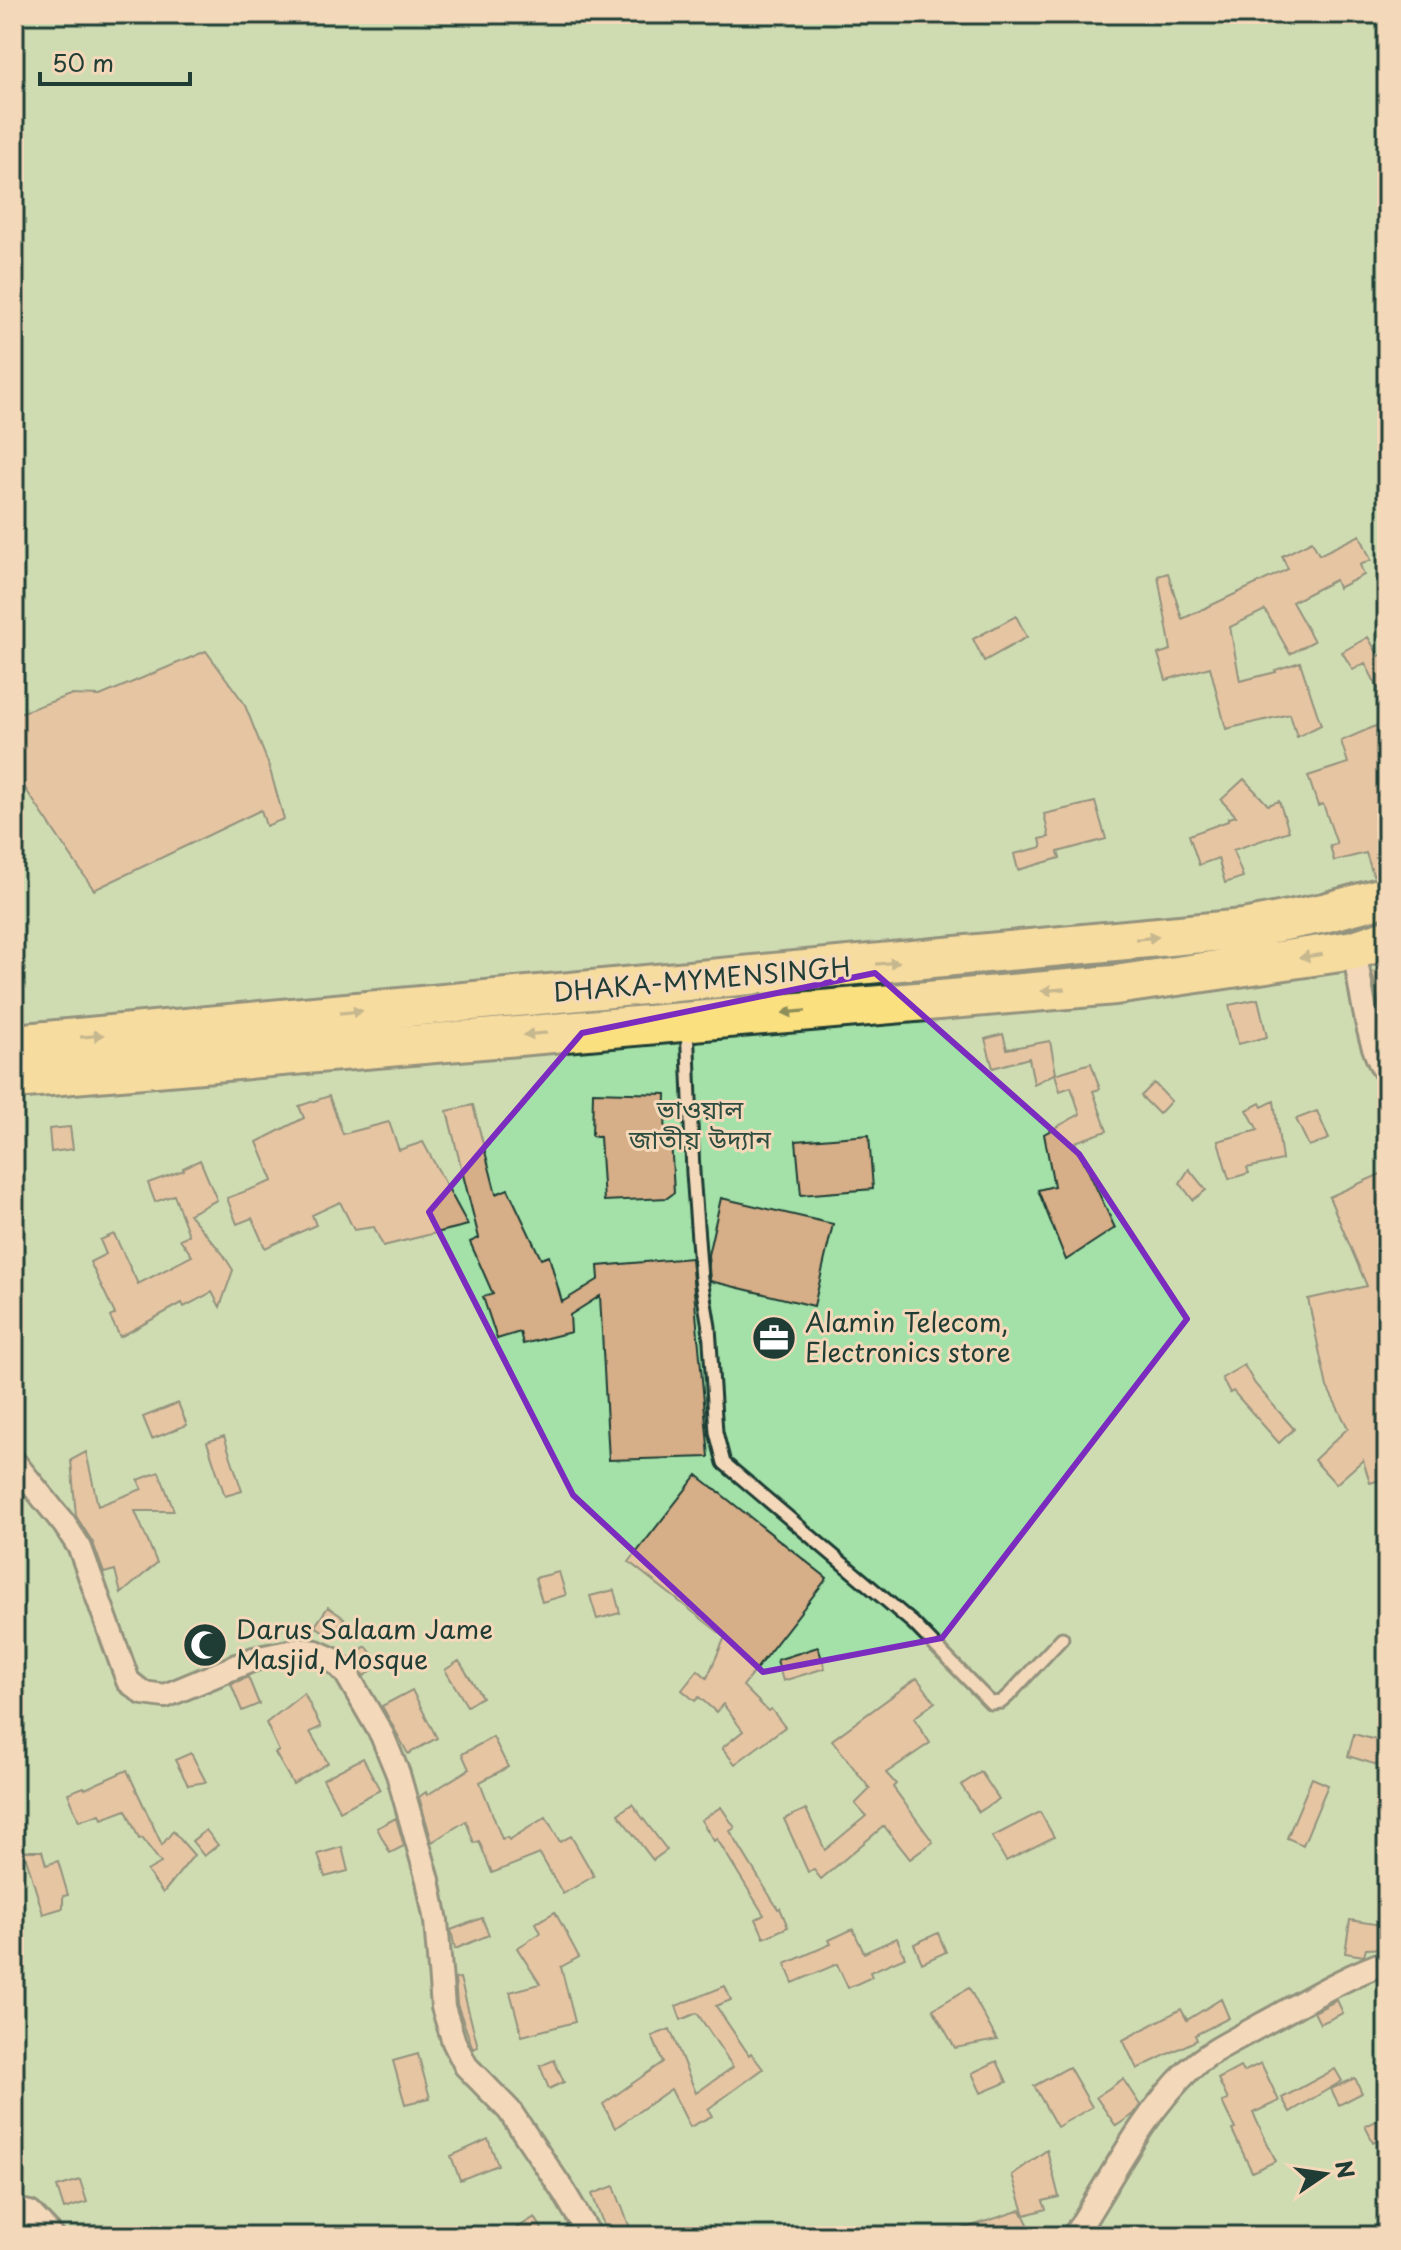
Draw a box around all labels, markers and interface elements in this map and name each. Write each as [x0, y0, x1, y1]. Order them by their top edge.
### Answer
scale bar [40, 36, 190, 86]
text: 50 m [52, 44, 114, 80]
one-way arrow [1135, 931, 1160, 944]
street label: DHAKA-MYMENSINGH [552, 946, 852, 1011]
one-way arrow [1298, 950, 1323, 963]
one-way arrow [876, 956, 901, 969]
one-way arrow [1040, 984, 1065, 997]
one-way arrow [338, 1006, 363, 1019]
one-way arrow [781, 1006, 806, 1019]
one-way arrow [522, 1027, 547, 1040]
one-way arrow [80, 1030, 105, 1043]
park label: ভাওয়াল জাতীয় উদ্যান [628, 1089, 771, 1158]
place label: Alamin Telecom, Electronics store [805, 1302, 1011, 1371]
office icon: Alamin Telecom, Electronics store [750, 1314, 798, 1362]
place label: Darus Salaam Jame Masjid, Mosque [236, 1609, 493, 1678]
mosque icon: Darus Salaam Jame Masjid, Mosque [181, 1621, 229, 1669]
north arrow [1285, 2134, 1365, 2214]
text: N [1328, 2157, 1364, 2181]

